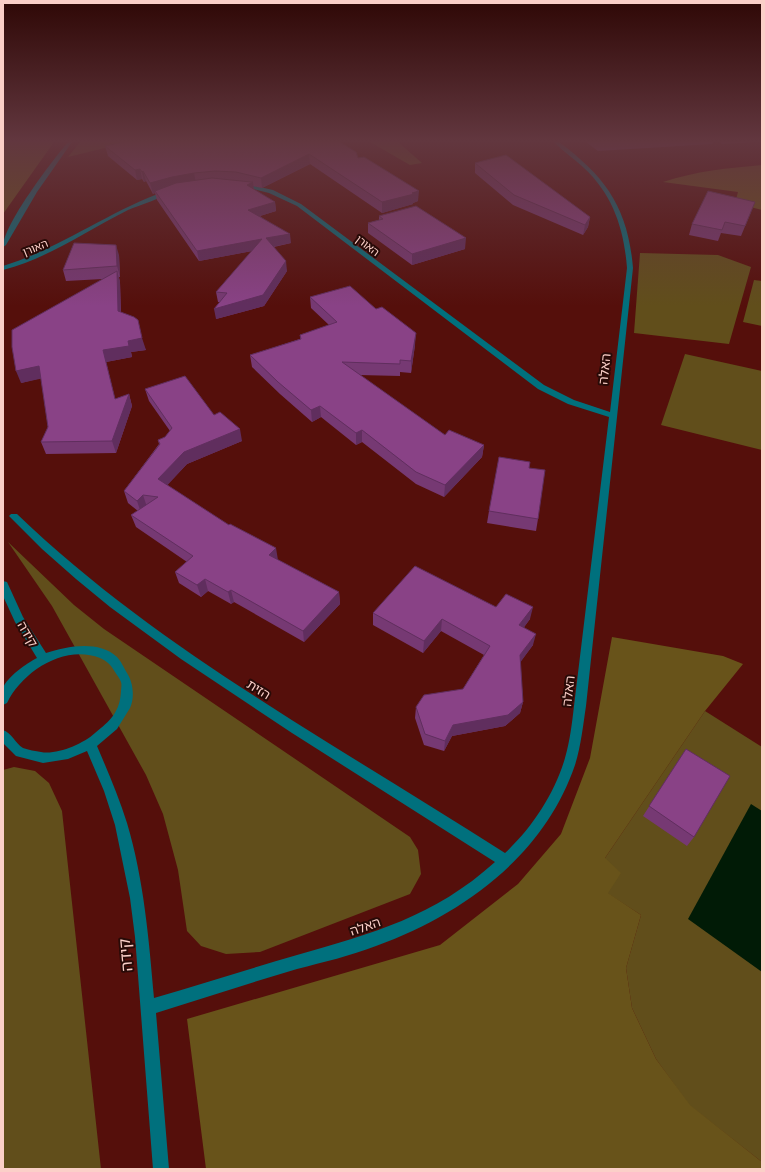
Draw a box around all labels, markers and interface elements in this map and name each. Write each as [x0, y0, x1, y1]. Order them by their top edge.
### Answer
street label: האורן [354, 232, 383, 258]
street label: האורן [20, 236, 50, 258]
street label: האלה [594, 353, 614, 385]
street label: קידה [14, 618, 42, 650]
street label: האלה [558, 675, 578, 707]
street label: הזית [244, 676, 274, 702]
street label: האלה [348, 913, 382, 939]
street label: קידה [114, 938, 136, 972]

